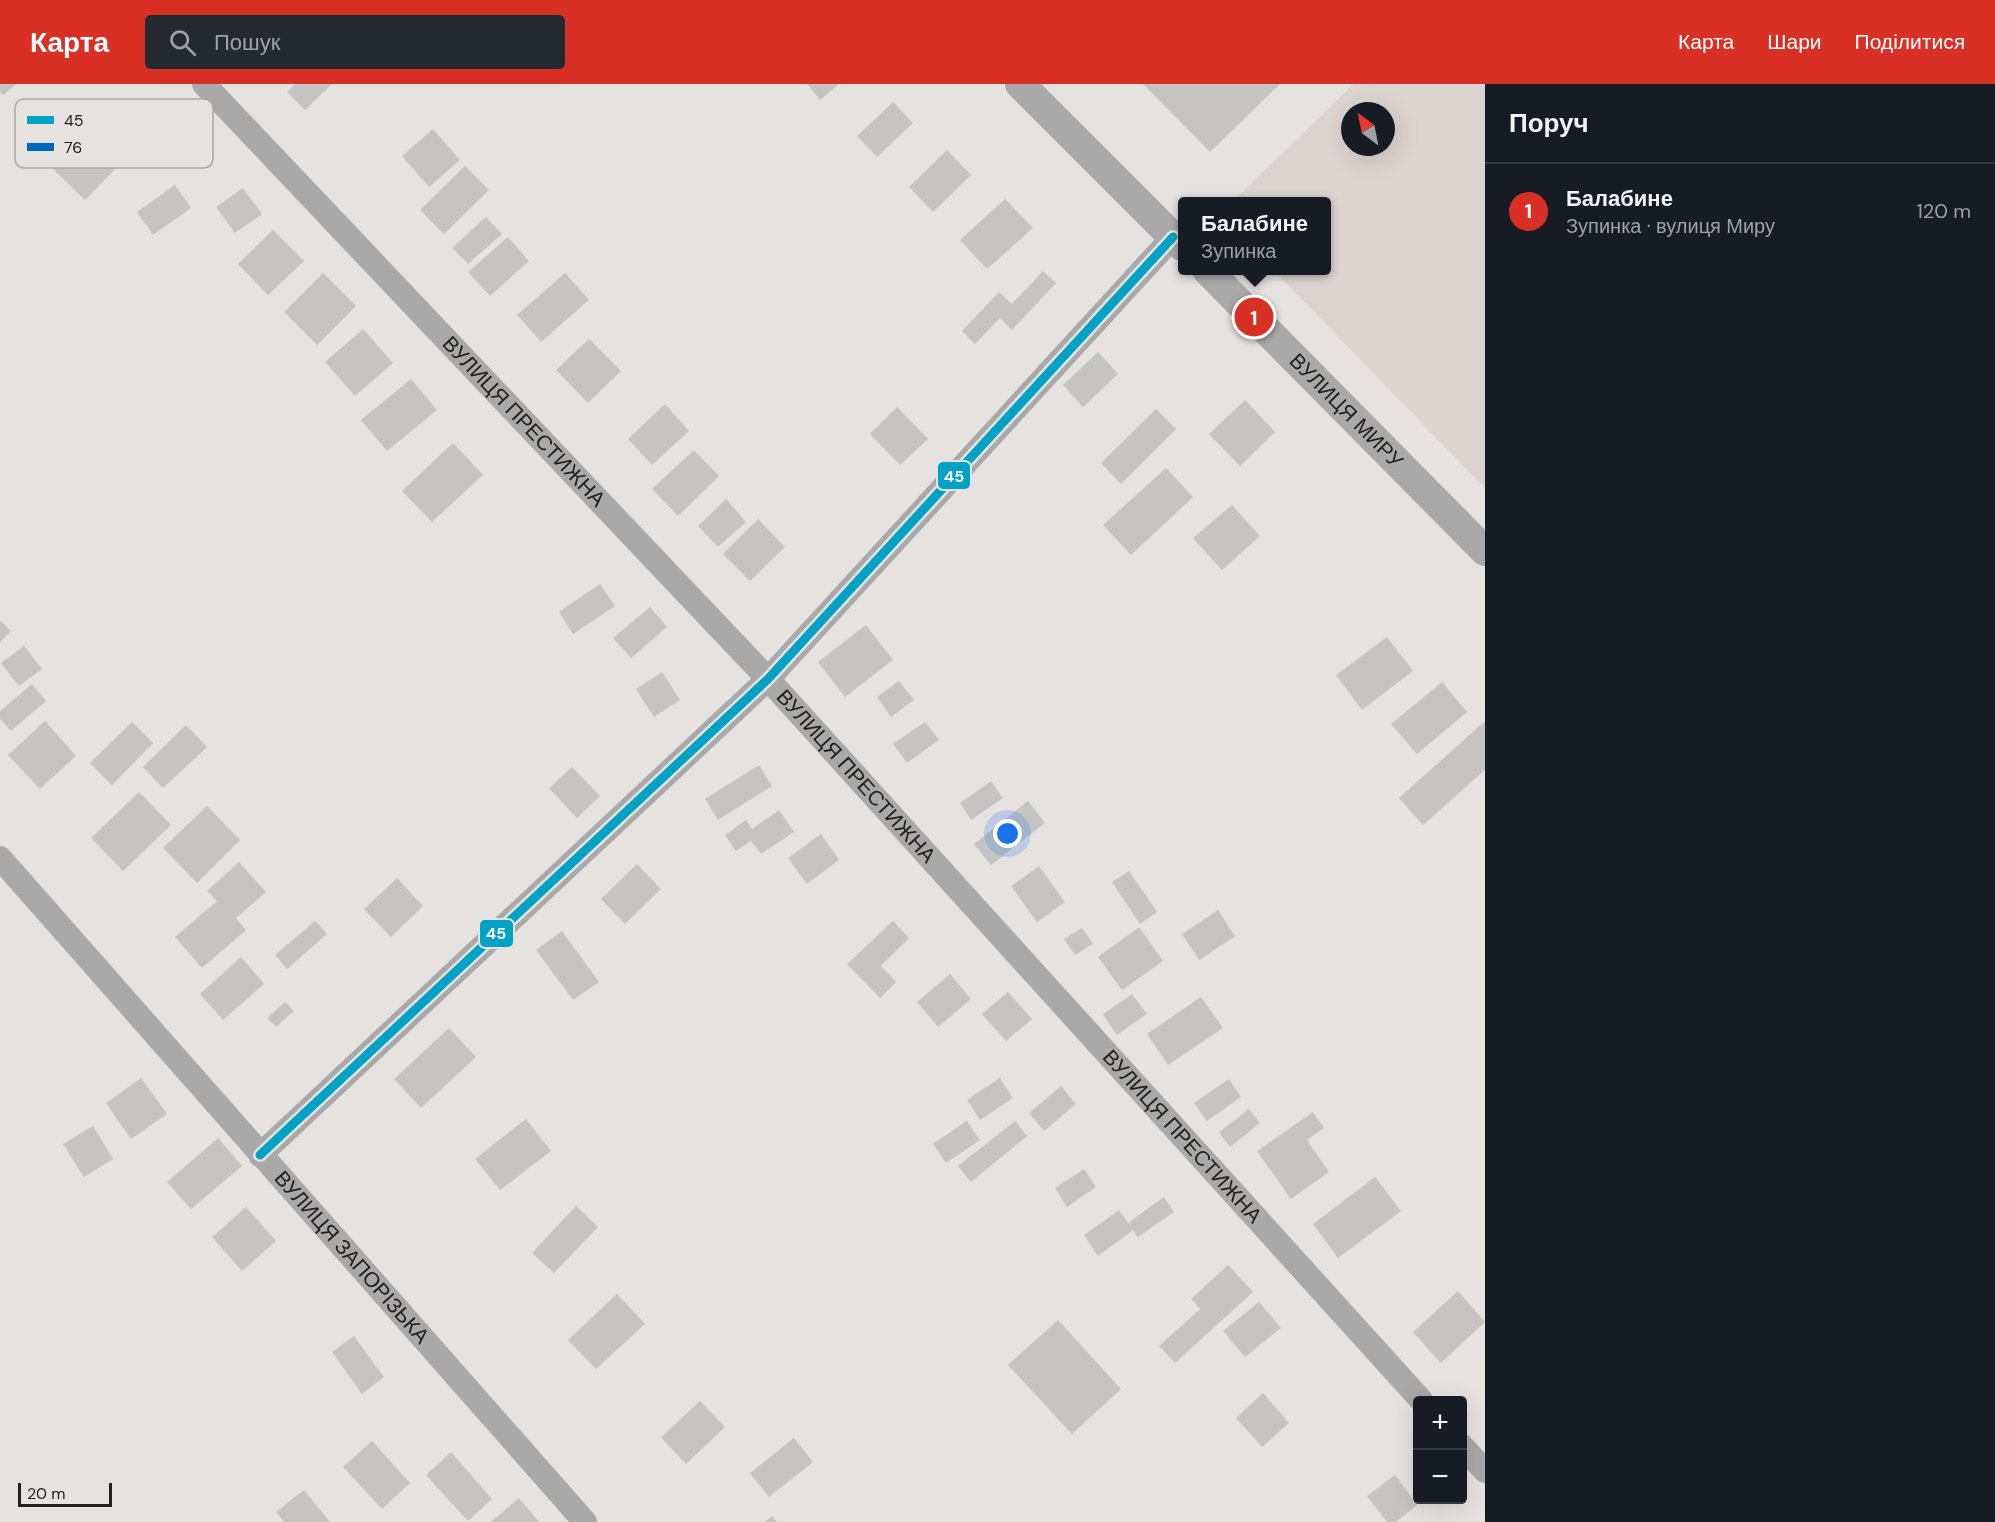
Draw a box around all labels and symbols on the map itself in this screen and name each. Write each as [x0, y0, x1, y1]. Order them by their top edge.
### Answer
legend [15, 99, 213, 168]
north arrow [1341, 102, 1395, 156]
text: 45 [64, 110, 83, 131]
text: 76 [64, 137, 82, 158]
pin: 1 [1234, 294, 1274, 340]
street label: ВУЛИЦЯ ПРЕСТИЖНА [436, 330, 612, 513]
street label: ВУЛИЦЯ МИРУ [1283, 347, 1410, 475]
line badge: 45 [937, 461, 971, 490]
text: 45 [944, 466, 964, 487]
street label: ВУЛИЦЯ ПРЕСТИЖНА [770, 683, 942, 869]
your location [993, 819, 1022, 848]
line badge: 45 [479, 919, 514, 948]
text: 45 [486, 923, 506, 944]
street label: ВУЛИЦЯ ПРЕСТИЖНА [1096, 1044, 1268, 1229]
street label: ВУЛИЦЯ ЗАПОРІЗЬКА [268, 1165, 435, 1350]
scale bar [18, 1480, 112, 1508]

